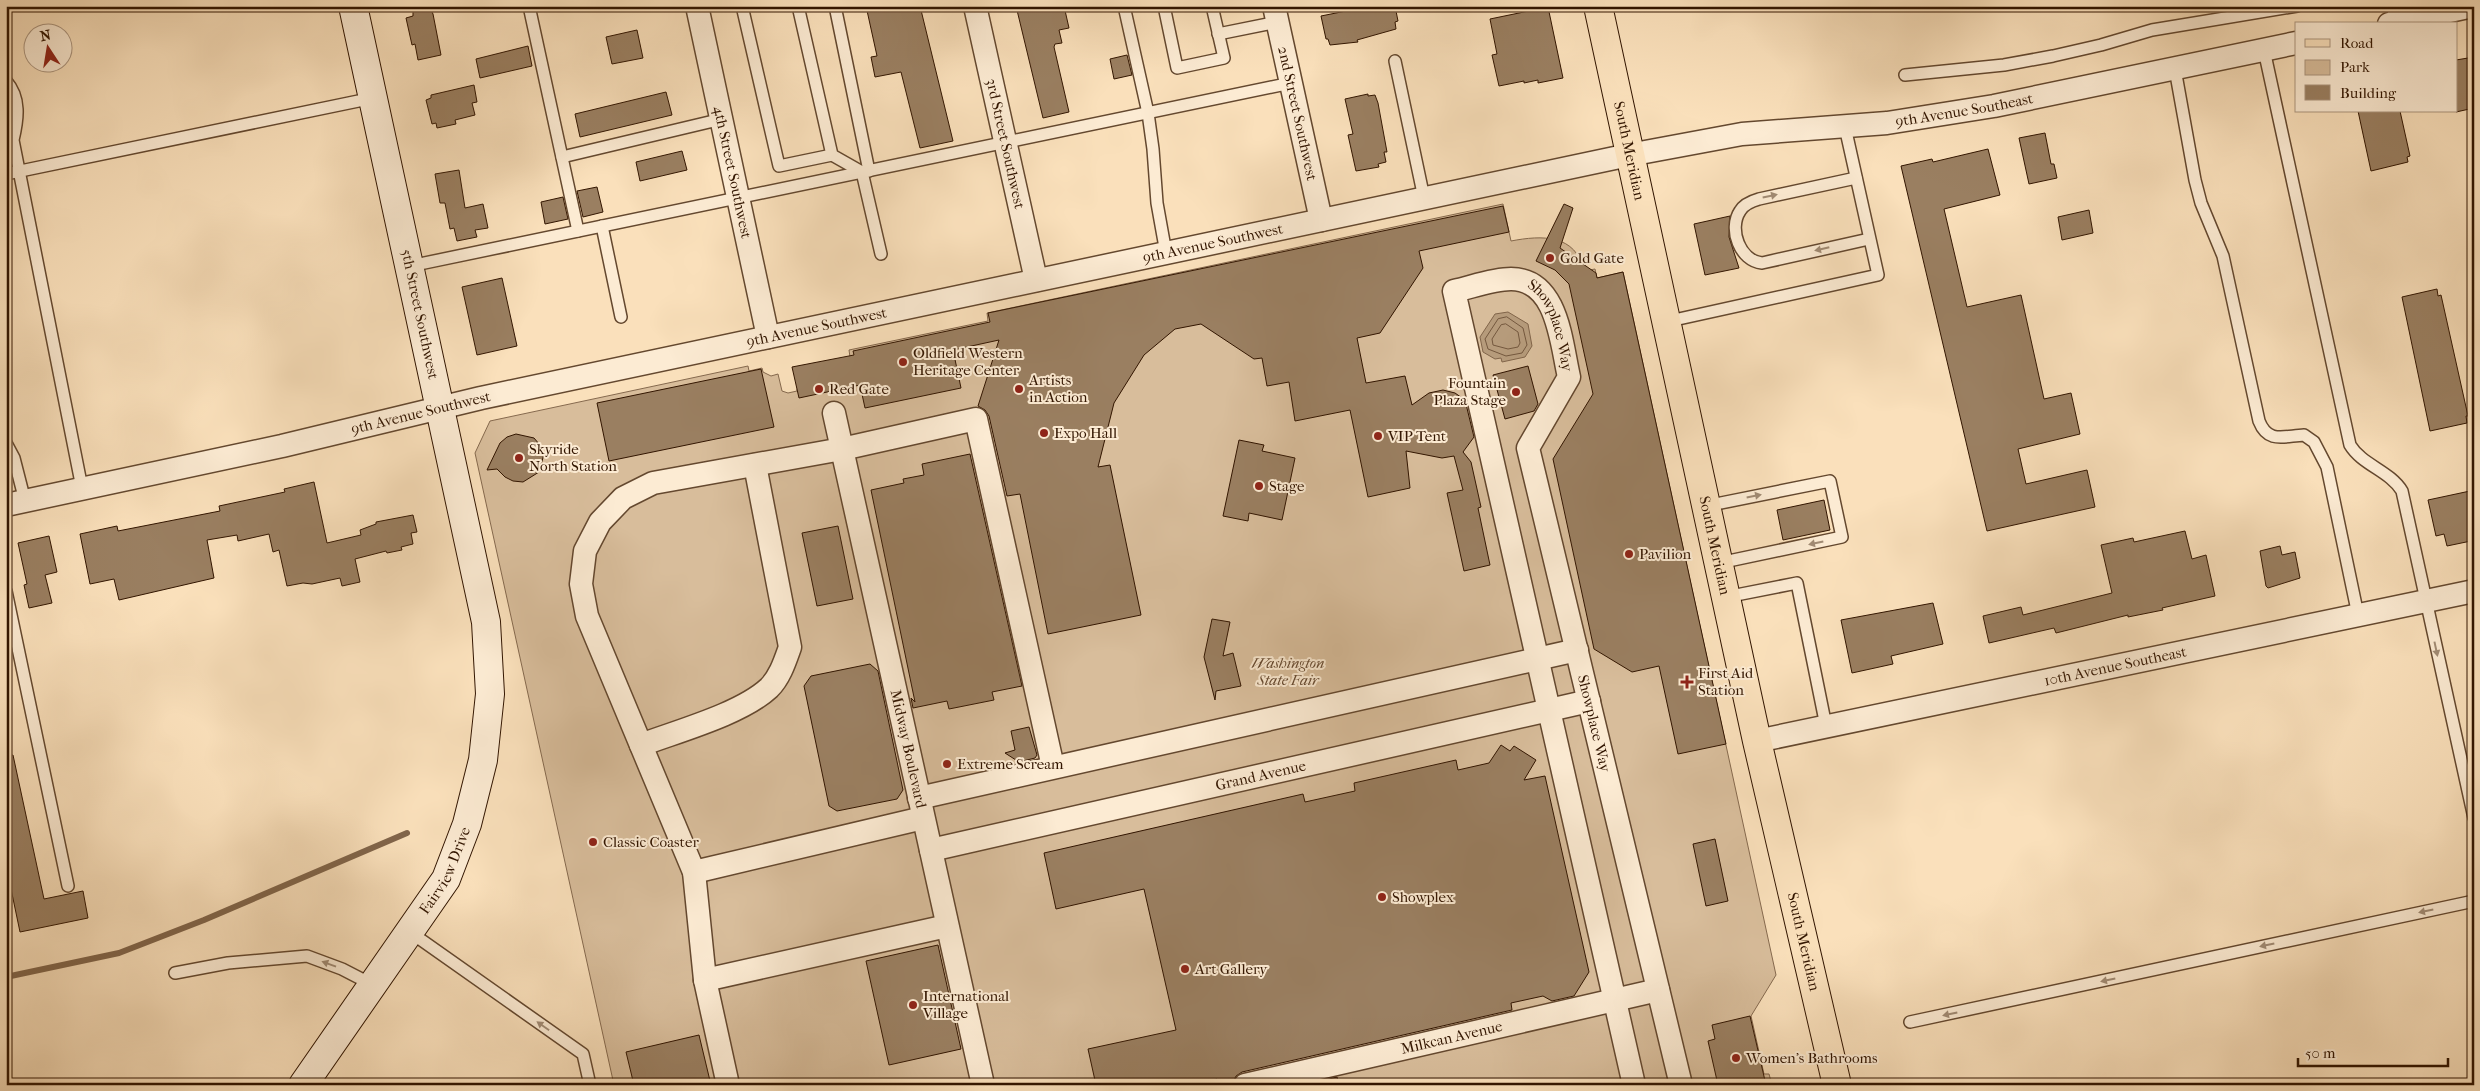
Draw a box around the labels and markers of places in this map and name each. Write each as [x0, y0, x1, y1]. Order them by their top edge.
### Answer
place label: Gold Gate [1560, 249, 1624, 267]
marker: Gold Gate [1544, 252, 1556, 264]
place label: Oldfield Western Heritage Center [913, 344, 1023, 379]
marker: Oldfield Western Heritage Center [897, 356, 909, 368]
place label: Artists in Action [1028, 371, 1088, 406]
place label: Fountain Plaza Stage [1434, 374, 1507, 409]
place label: Red Gate [829, 380, 889, 398]
marker: Red Gate [813, 383, 825, 395]
marker: Artists in Action [1013, 383, 1025, 395]
marker: Fountain Plaza Stage [1510, 386, 1522, 398]
place label: Expo Hall [1054, 424, 1117, 442]
marker: Expo Hall [1038, 427, 1050, 439]
place label: VIP Tent [1387, 427, 1447, 445]
marker: VIP Tent [1372, 430, 1384, 442]
place label: Skyride North Station [529, 440, 617, 475]
marker: Skyride North Station [513, 452, 525, 464]
place label: Stage [1269, 477, 1305, 495]
marker: Stage [1253, 480, 1265, 492]
place label: Pavilion [1639, 545, 1692, 563]
marker: Pavilion [1623, 548, 1635, 560]
place label: First Aid Station [1698, 664, 1754, 699]
marker: First Aid Station [1680, 675, 1694, 689]
place label: Extreme Scream [957, 755, 1064, 773]
marker: Extreme Scream [941, 758, 953, 770]
place label: Classic Coaster [603, 833, 699, 851]
marker: Classic Coaster [587, 836, 599, 848]
place label: Showplex [1392, 888, 1454, 906]
marker: Showplex [1376, 891, 1388, 903]
place label: Art Gallery [1194, 960, 1268, 978]
marker: Art Gallery [1179, 963, 1191, 975]
place label: International Village [922, 987, 1009, 1022]
marker: International Village [907, 999, 919, 1011]
place label: Women's Bathrooms [1745, 1049, 1878, 1067]
marker: Women's Bathrooms [1730, 1052, 1742, 1064]

